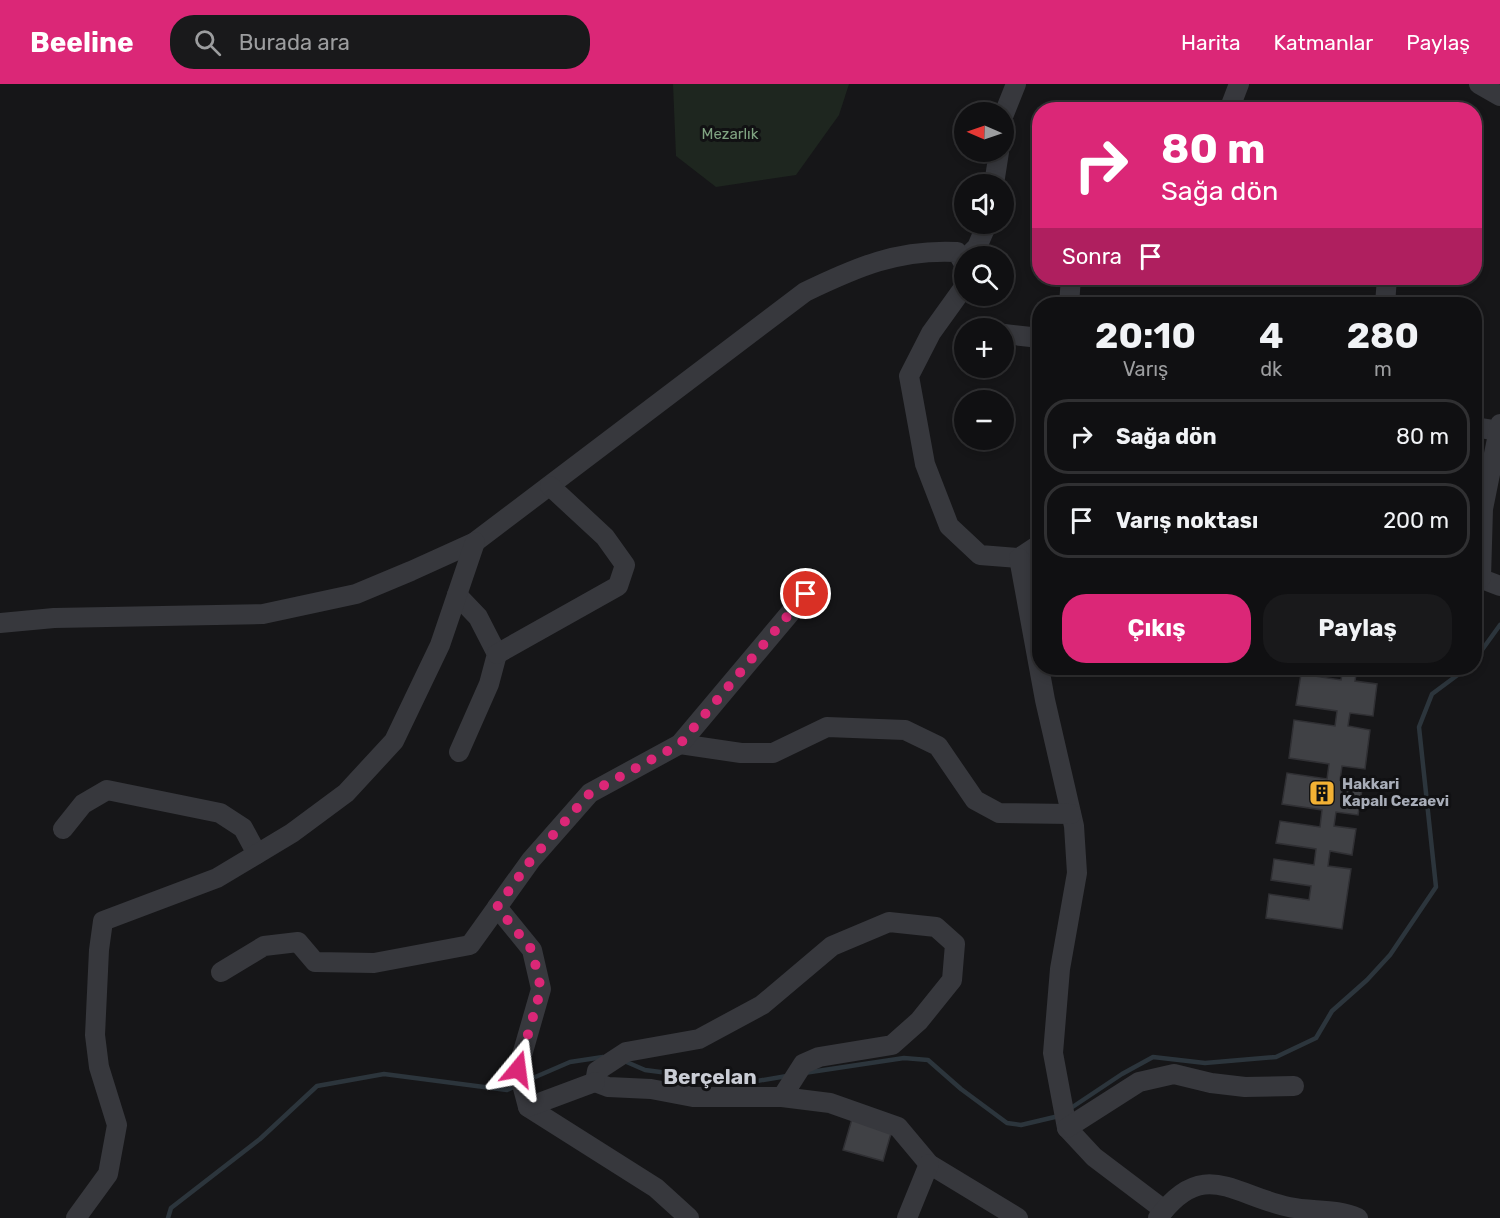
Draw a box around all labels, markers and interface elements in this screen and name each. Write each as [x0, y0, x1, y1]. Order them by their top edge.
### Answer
search box [170, 15, 590, 69]
text: Beeline [30, 26, 134, 59]
icon: search [191, 26, 224, 59]
text: Burada ara [239, 29, 350, 56]
text: Harita [1181, 30, 1241, 55]
text: Katmanlar [1274, 30, 1373, 55]
text: Paylaş [1406, 30, 1470, 55]
north arrow [954, 102, 1014, 162]
map controls [954, 102, 1014, 450]
text: 80 m [1161, 124, 1265, 174]
park label: Mezarlık [702, 125, 759, 143]
icon: right [1062, 126, 1140, 204]
button: sound [954, 174, 1014, 234]
text: Sağa dön [1161, 175, 1278, 207]
icon: arrive [1134, 240, 1167, 273]
text: Sonra [1062, 243, 1122, 270]
button: search [954, 246, 1014, 306]
text: 20:10 [1095, 314, 1196, 357]
text: 4 [1259, 314, 1284, 357]
text: 280 [1347, 314, 1419, 357]
button: + [954, 318, 1014, 378]
text: Varış [1123, 357, 1168, 381]
text: dk [1260, 357, 1282, 381]
text: m [1374, 357, 1392, 381]
button: − [954, 390, 1014, 450]
icon: right [1065, 420, 1098, 453]
text: Sağa dön [1116, 423, 1217, 450]
text: 80 m [1396, 423, 1449, 450]
icon: arrive [1065, 504, 1098, 537]
text: Varış noktası [1116, 507, 1258, 534]
text: 200 m [1383, 507, 1449, 534]
pin [780, 568, 831, 619]
icon: arrive [789, 577, 822, 610]
button: Çıkış [1062, 594, 1251, 663]
button: Paylaş [1263, 594, 1452, 663]
place label: Hakkari Kapalı Cezaevi [1342, 775, 1449, 810]
building icon: Hakkari Kapalı Cezaevi [1307, 778, 1337, 808]
position arrow [486, 1037, 550, 1101]
district label: Berçelan [663, 1064, 757, 1089]

